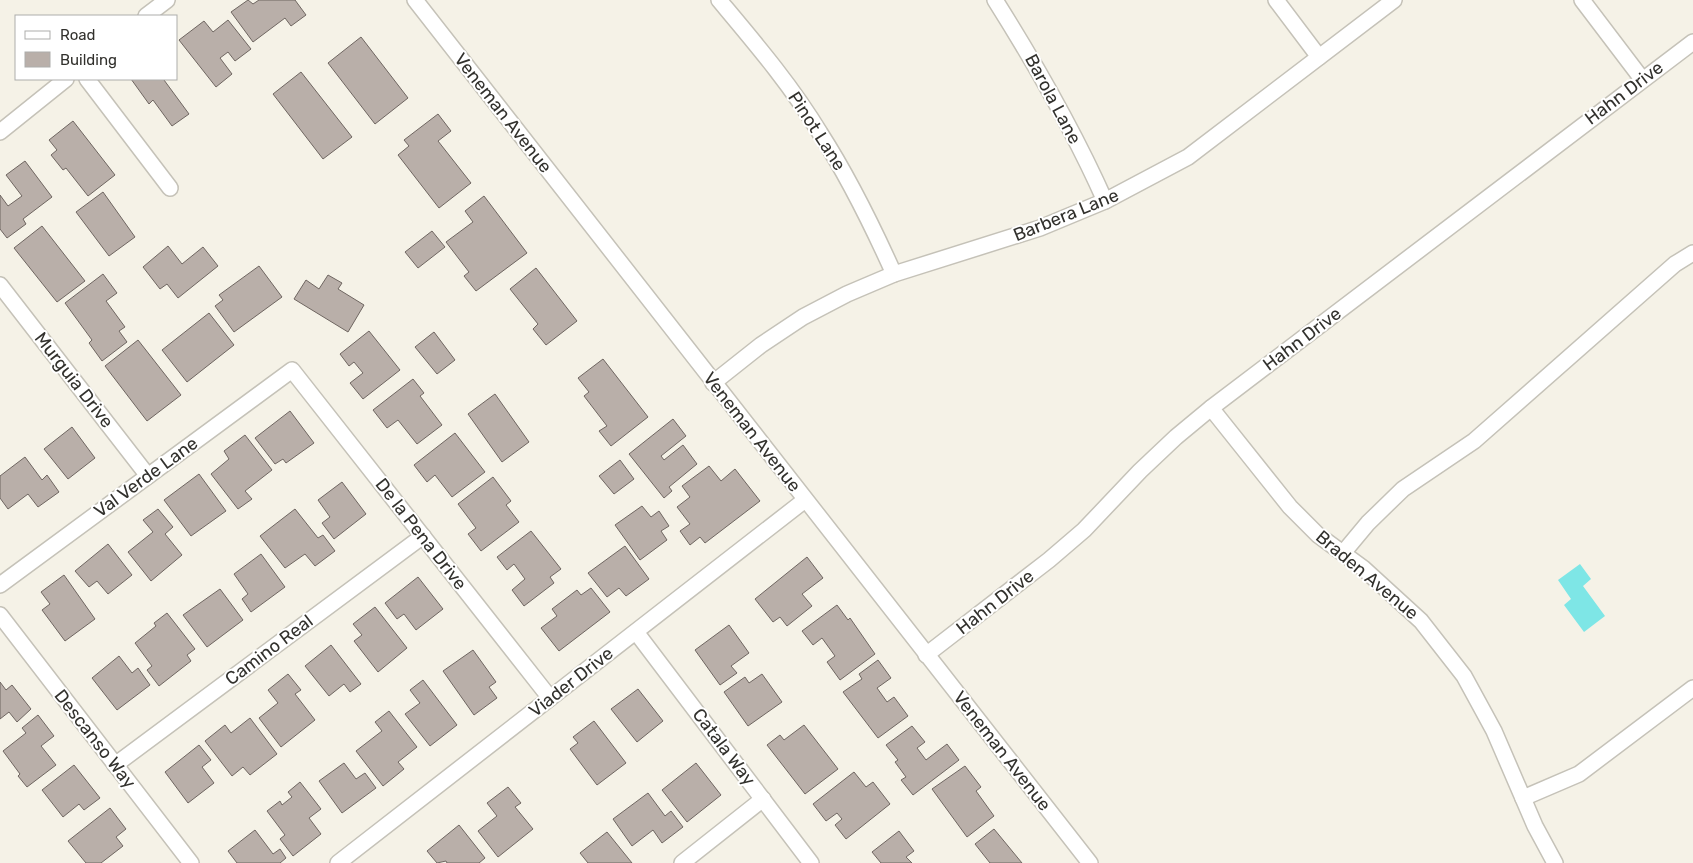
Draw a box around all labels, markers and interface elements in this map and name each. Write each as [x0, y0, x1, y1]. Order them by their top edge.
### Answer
legend [15, 15, 178, 80]
text: Road [60, 26, 96, 44]
street label: Veneman Avenue [449, 49, 557, 177]
street label: Barola Lane [1020, 50, 1086, 148]
text: Building [60, 51, 117, 69]
street label: Hahn Drive [1580, 56, 1668, 130]
street label: Pinot Lane [783, 87, 851, 175]
street label: Barbera Lane [1010, 184, 1122, 246]
street label: Hahn Drive [1258, 302, 1346, 376]
street label: Murguia Drive [30, 328, 118, 432]
street label: Veneman Avenue [698, 368, 806, 496]
street label: Val Verde Lane [90, 432, 202, 522]
street label: De la Pena Drive [371, 474, 471, 594]
street label: Braden Avenue [1311, 526, 1423, 624]
street label: Hahn Drive [952, 565, 1038, 639]
street label: Camino Real [221, 610, 317, 690]
street label: Viader Drive [524, 642, 618, 722]
street label: Descanso Way [49, 685, 141, 793]
street label: Veneman Avenue [948, 687, 1056, 815]
street label: Catala Way [688, 704, 760, 790]

